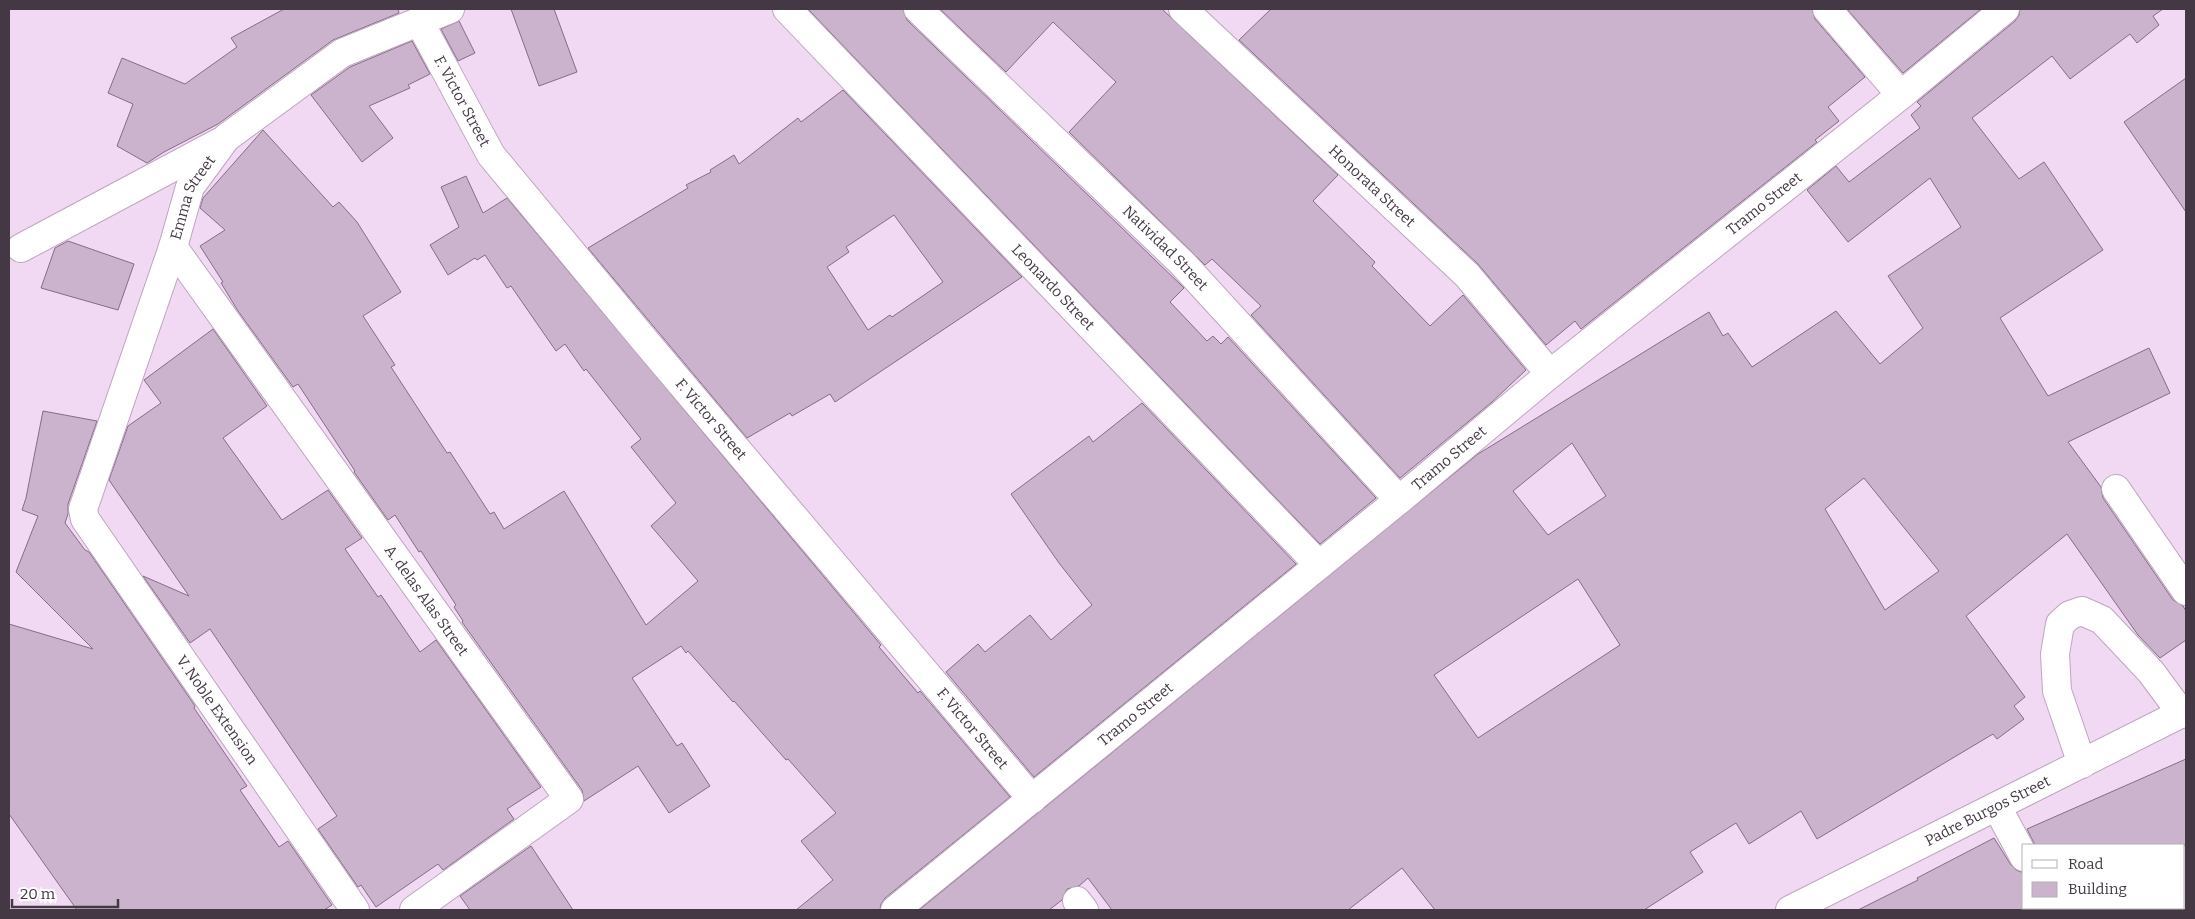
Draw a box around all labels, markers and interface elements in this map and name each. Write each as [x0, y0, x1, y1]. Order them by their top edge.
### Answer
street label: F. Victor Street [430, 53, 494, 150]
street label: Honorata Street [1325, 141, 1419, 231]
street label: Emma Street [166, 151, 219, 242]
street label: Tramo Street [1723, 168, 1806, 239]
street label: Natividad Street [1119, 202, 1212, 295]
street label: Leonardo Street [1008, 241, 1099, 334]
street label: F. Victor Street [672, 375, 751, 464]
street label: Tramo Street [1408, 422, 1490, 494]
street label: A. delas Alas Street [381, 542, 473, 660]
street label: V. Noble Extension [173, 652, 262, 768]
street label: Tramo Street [1094, 678, 1177, 750]
street label: F. Victor Street [933, 684, 1012, 773]
street label: Padre Burgos Street [1922, 772, 2054, 850]
legend [2022, 844, 2185, 909]
text: Road [2068, 855, 2103, 873]
scale bar [12, 876, 119, 908]
text: Building [2068, 880, 2127, 898]
text: 20 m [20, 885, 56, 903]

